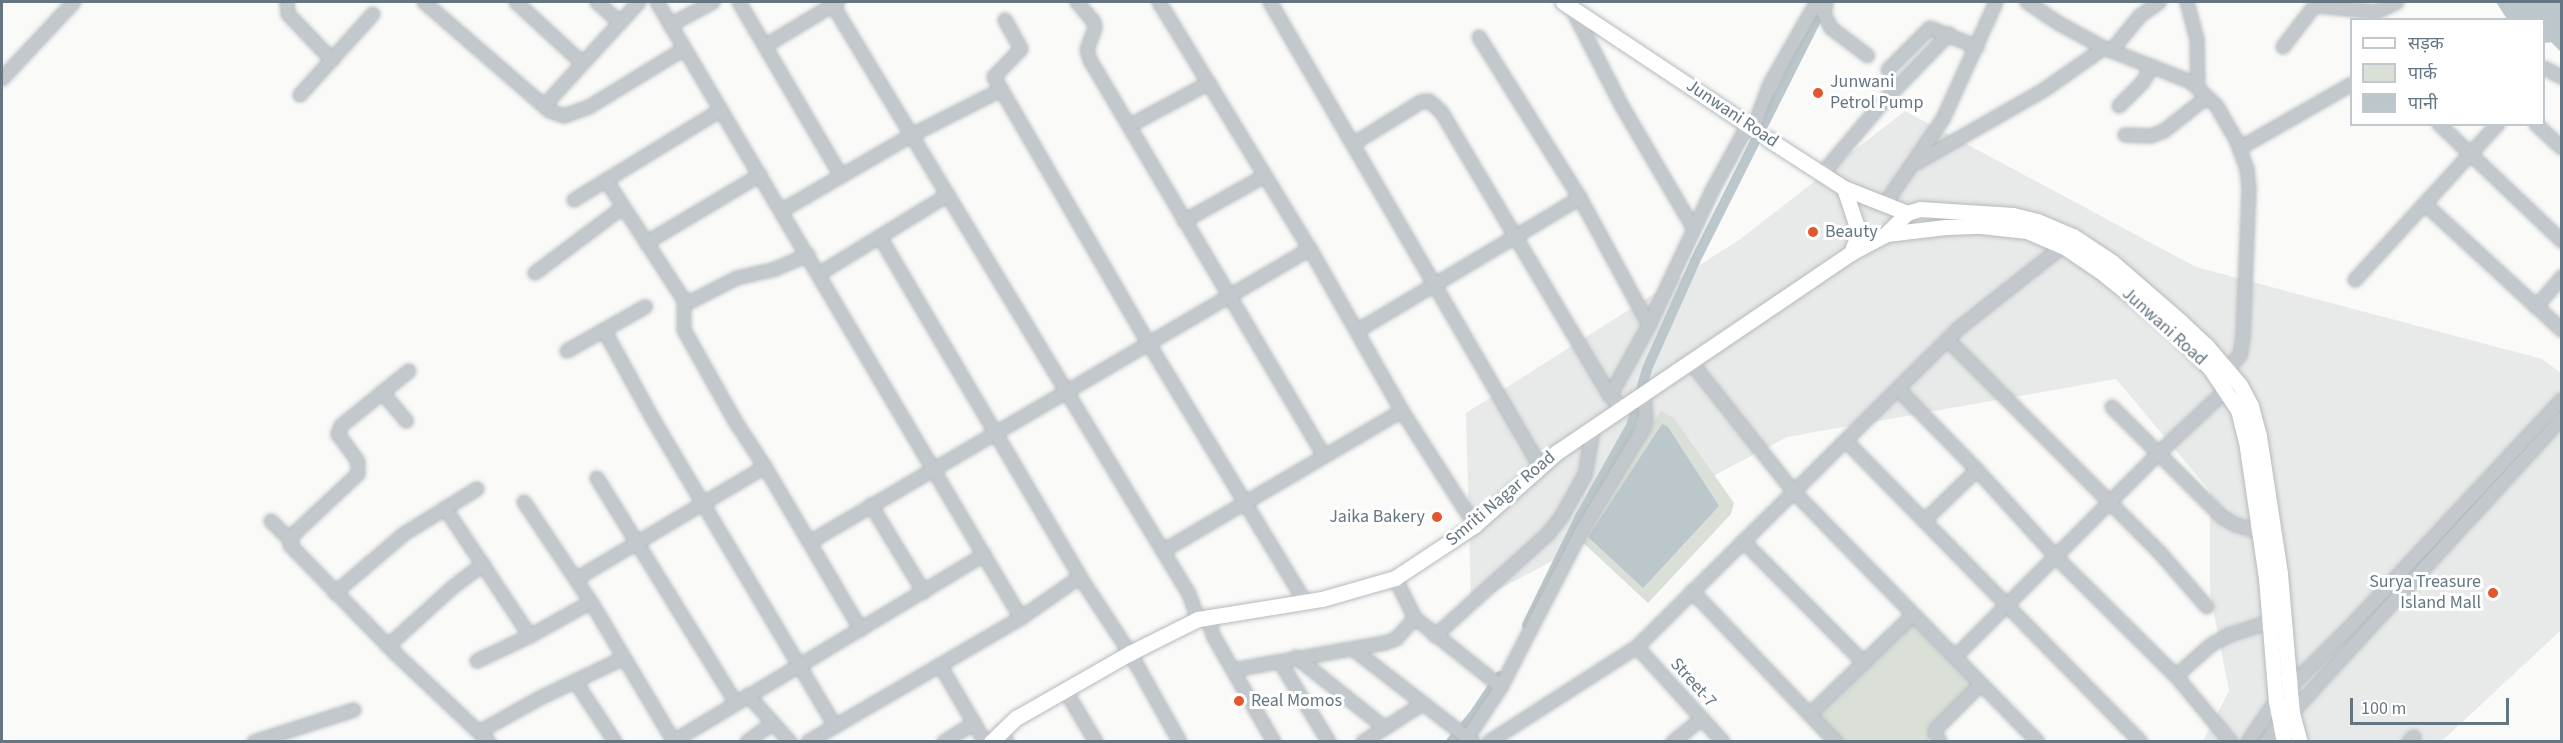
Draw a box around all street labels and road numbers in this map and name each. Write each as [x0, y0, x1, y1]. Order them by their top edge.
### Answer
street label: Junwani Road [1682, 75, 1782, 153]
street label: Junwani Road [2117, 283, 2211, 371]
street label: Smriti Nagar Road [1442, 447, 1560, 551]
street label: Street-7 [1665, 654, 1721, 712]

